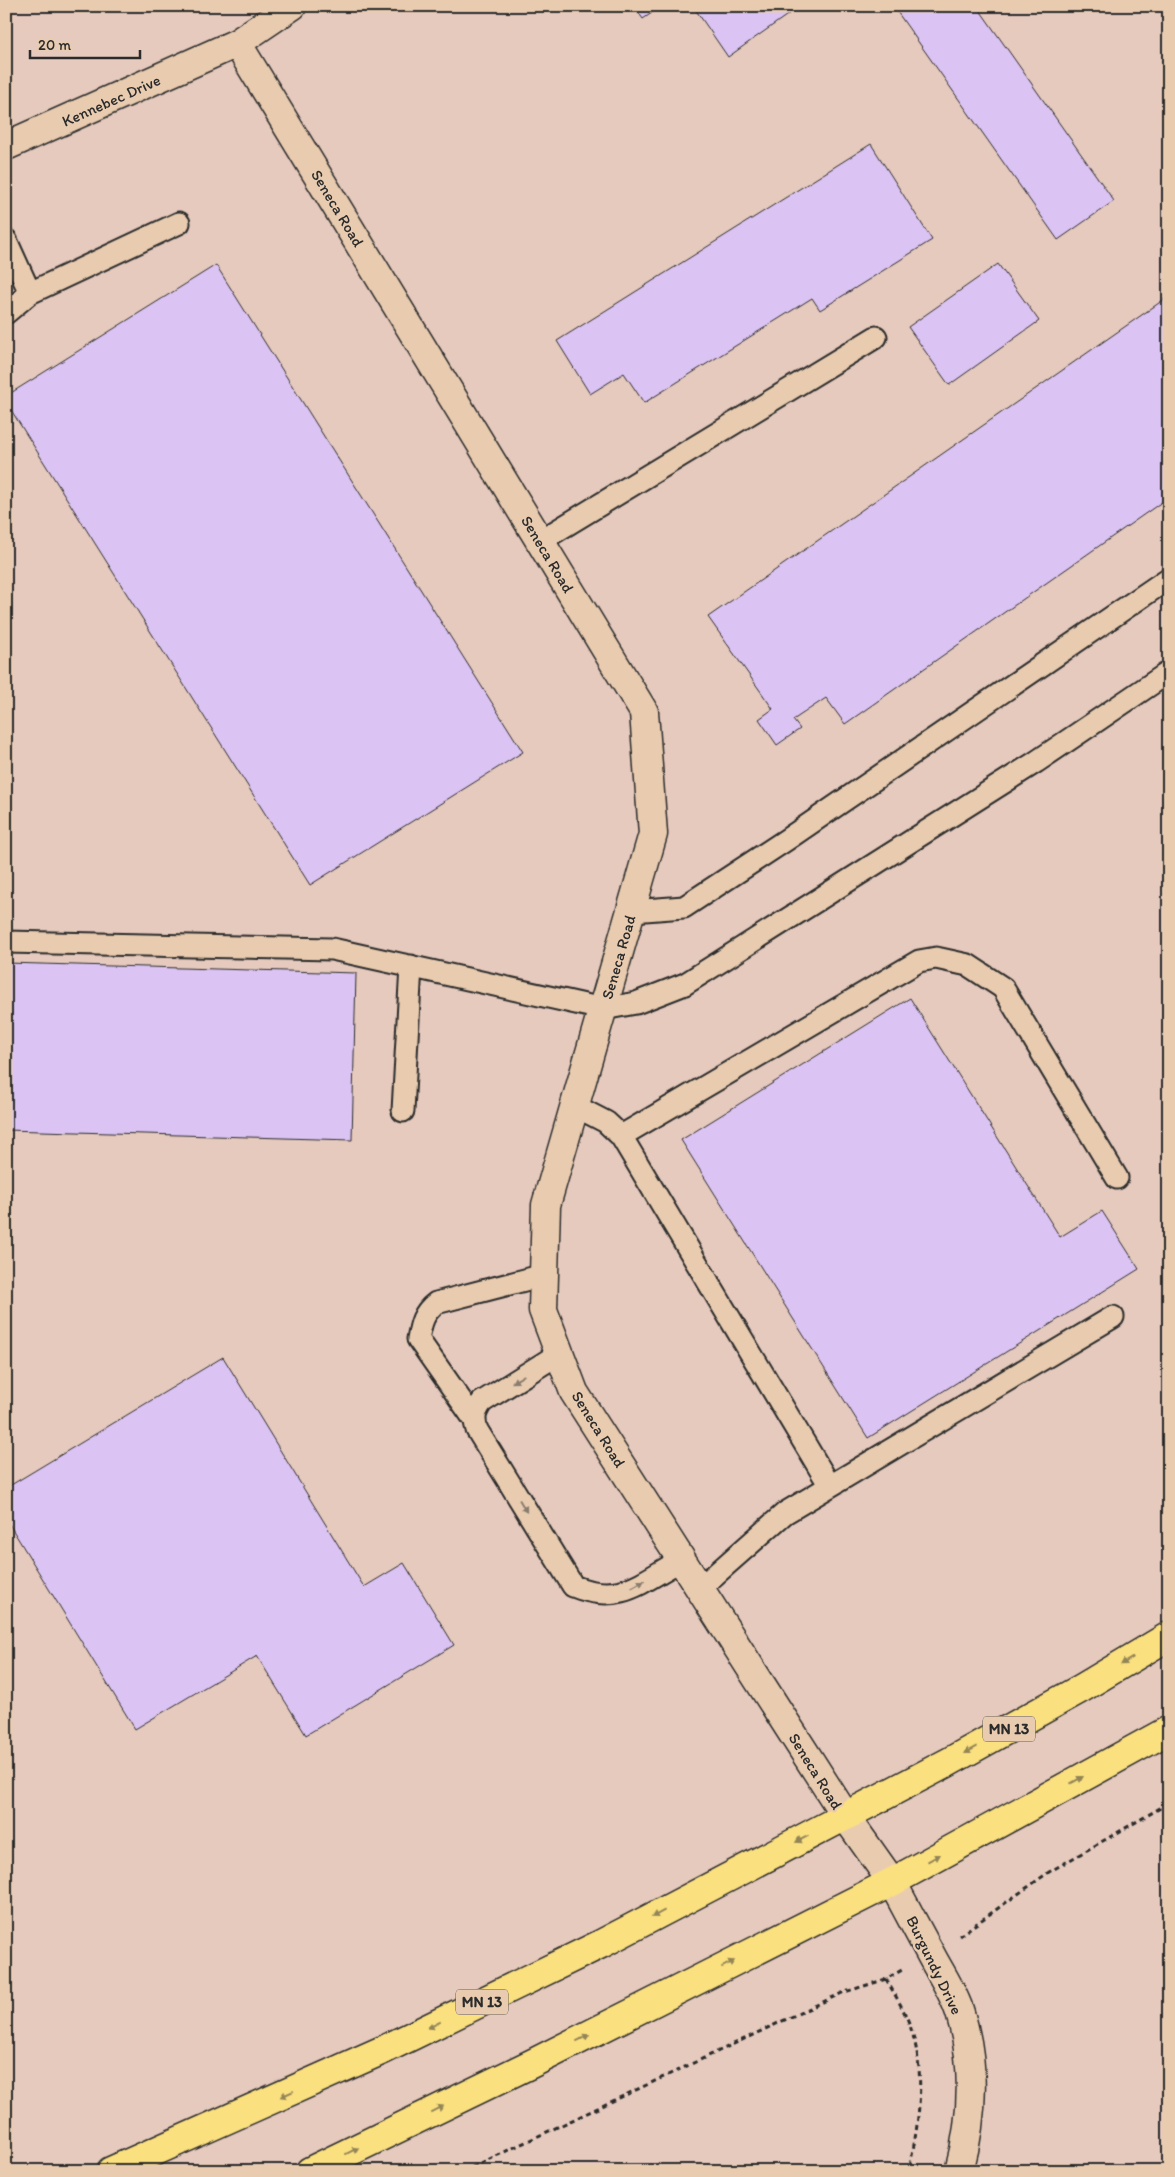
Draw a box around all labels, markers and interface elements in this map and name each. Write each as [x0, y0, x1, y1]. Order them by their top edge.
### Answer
scale bar [30, 28, 140, 60]
text: 20 m [38, 36, 72, 54]
street label: Kennebec Drive [59, 70, 163, 131]
street label: Seneca Road [307, 166, 368, 251]
street label: Seneca Road [517, 512, 578, 597]
street label: Seneca Road [597, 913, 640, 1001]
one-way arrow [512, 1375, 525, 1384]
street label: Seneca Road [568, 1387, 630, 1471]
one-way arrow [519, 1499, 528, 1513]
one-way arrow [630, 1580, 645, 1588]
one-way arrow [1121, 1657, 1134, 1666]
road number: MN 13 [983, 1716, 1035, 1742]
street label: Seneca Road [785, 1729, 847, 1813]
one-way arrow [964, 1746, 977, 1755]
one-way arrow [1070, 1776, 1084, 1784]
one-way arrow [795, 1835, 809, 1843]
one-way arrow [927, 1854, 942, 1862]
one-way arrow [651, 1910, 665, 1918]
street label: Burgundy Drive [902, 1913, 967, 2018]
one-way arrow [721, 1960, 735, 1968]
road number: MN 13 [456, 1990, 508, 2014]
one-way arrow [427, 2021, 441, 2029]
one-way arrow [576, 2034, 590, 2042]
one-way arrow [280, 2090, 294, 2098]
one-way arrow [430, 2105, 445, 2113]
one-way arrow [345, 2146, 359, 2154]

